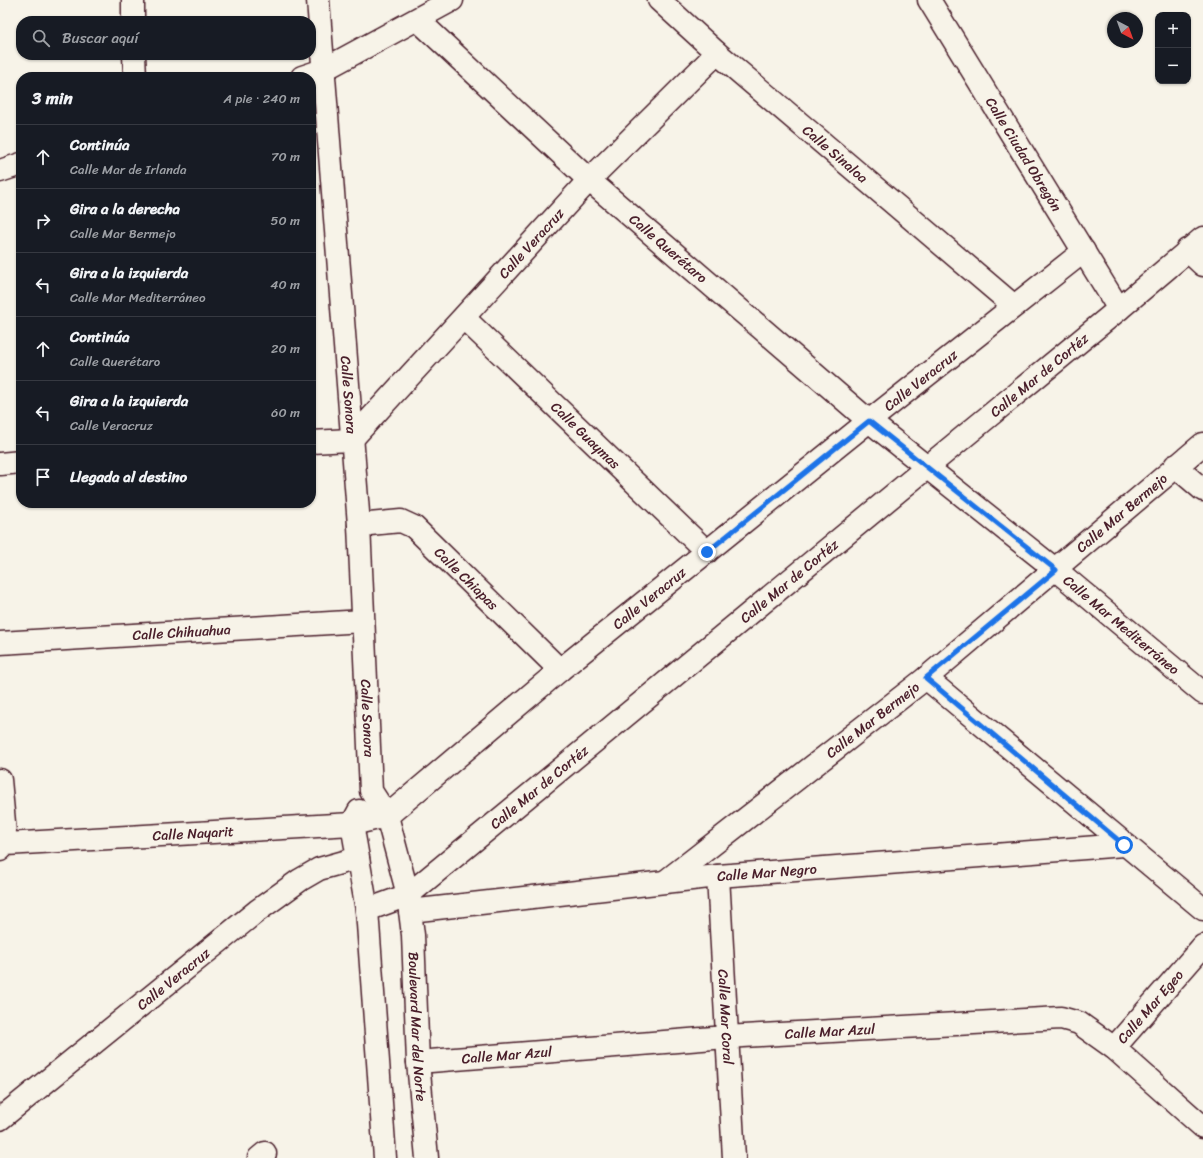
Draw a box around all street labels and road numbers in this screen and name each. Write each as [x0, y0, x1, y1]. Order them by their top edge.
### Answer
street label: Calle Ciudad Obregón [979, 92, 1069, 217]
street label: Calle Sinaloa [797, 118, 874, 189]
street label: Calle Veracruz [492, 201, 571, 285]
street label: Calle Querétaro [623, 207, 713, 290]
street label: Calle Mar de Cortéz [984, 326, 1094, 424]
street label: Calle Veracruz [878, 342, 964, 418]
street label: Calle Sonora [333, 355, 364, 436]
street label: Calle Guaymas [545, 395, 627, 476]
street label: Calle Mar Bermejo [1070, 466, 1173, 559]
street label: Calle Mar de Cortéz [734, 532, 844, 630]
street label: Calle Chiapas [428, 541, 505, 617]
street label: Calle Veracruz [607, 560, 692, 636]
street label: Calle Mar Mediterráneo [1057, 568, 1185, 681]
street label: Calle Chihuahua [132, 617, 232, 647]
street label: Calle Mar Bermejo [820, 675, 925, 765]
street label: Calle Sonora [353, 679, 382, 759]
street label: Calle Mar de Cortéz [484, 738, 594, 836]
street label: Calle Nayarit [152, 818, 235, 848]
street label: Calle Mar Negro [716, 856, 818, 889]
street label: Calle Veracruz [131, 941, 216, 1017]
street label: Boulevard Mar del Norte [401, 951, 434, 1102]
street label: Calle Mar Egeo [1110, 964, 1190, 1050]
street label: Calle Mar Coral [711, 968, 741, 1066]
street label: Calle Mar Azul [784, 1016, 877, 1046]
street label: Calle Mar Azul [461, 1039, 554, 1071]

